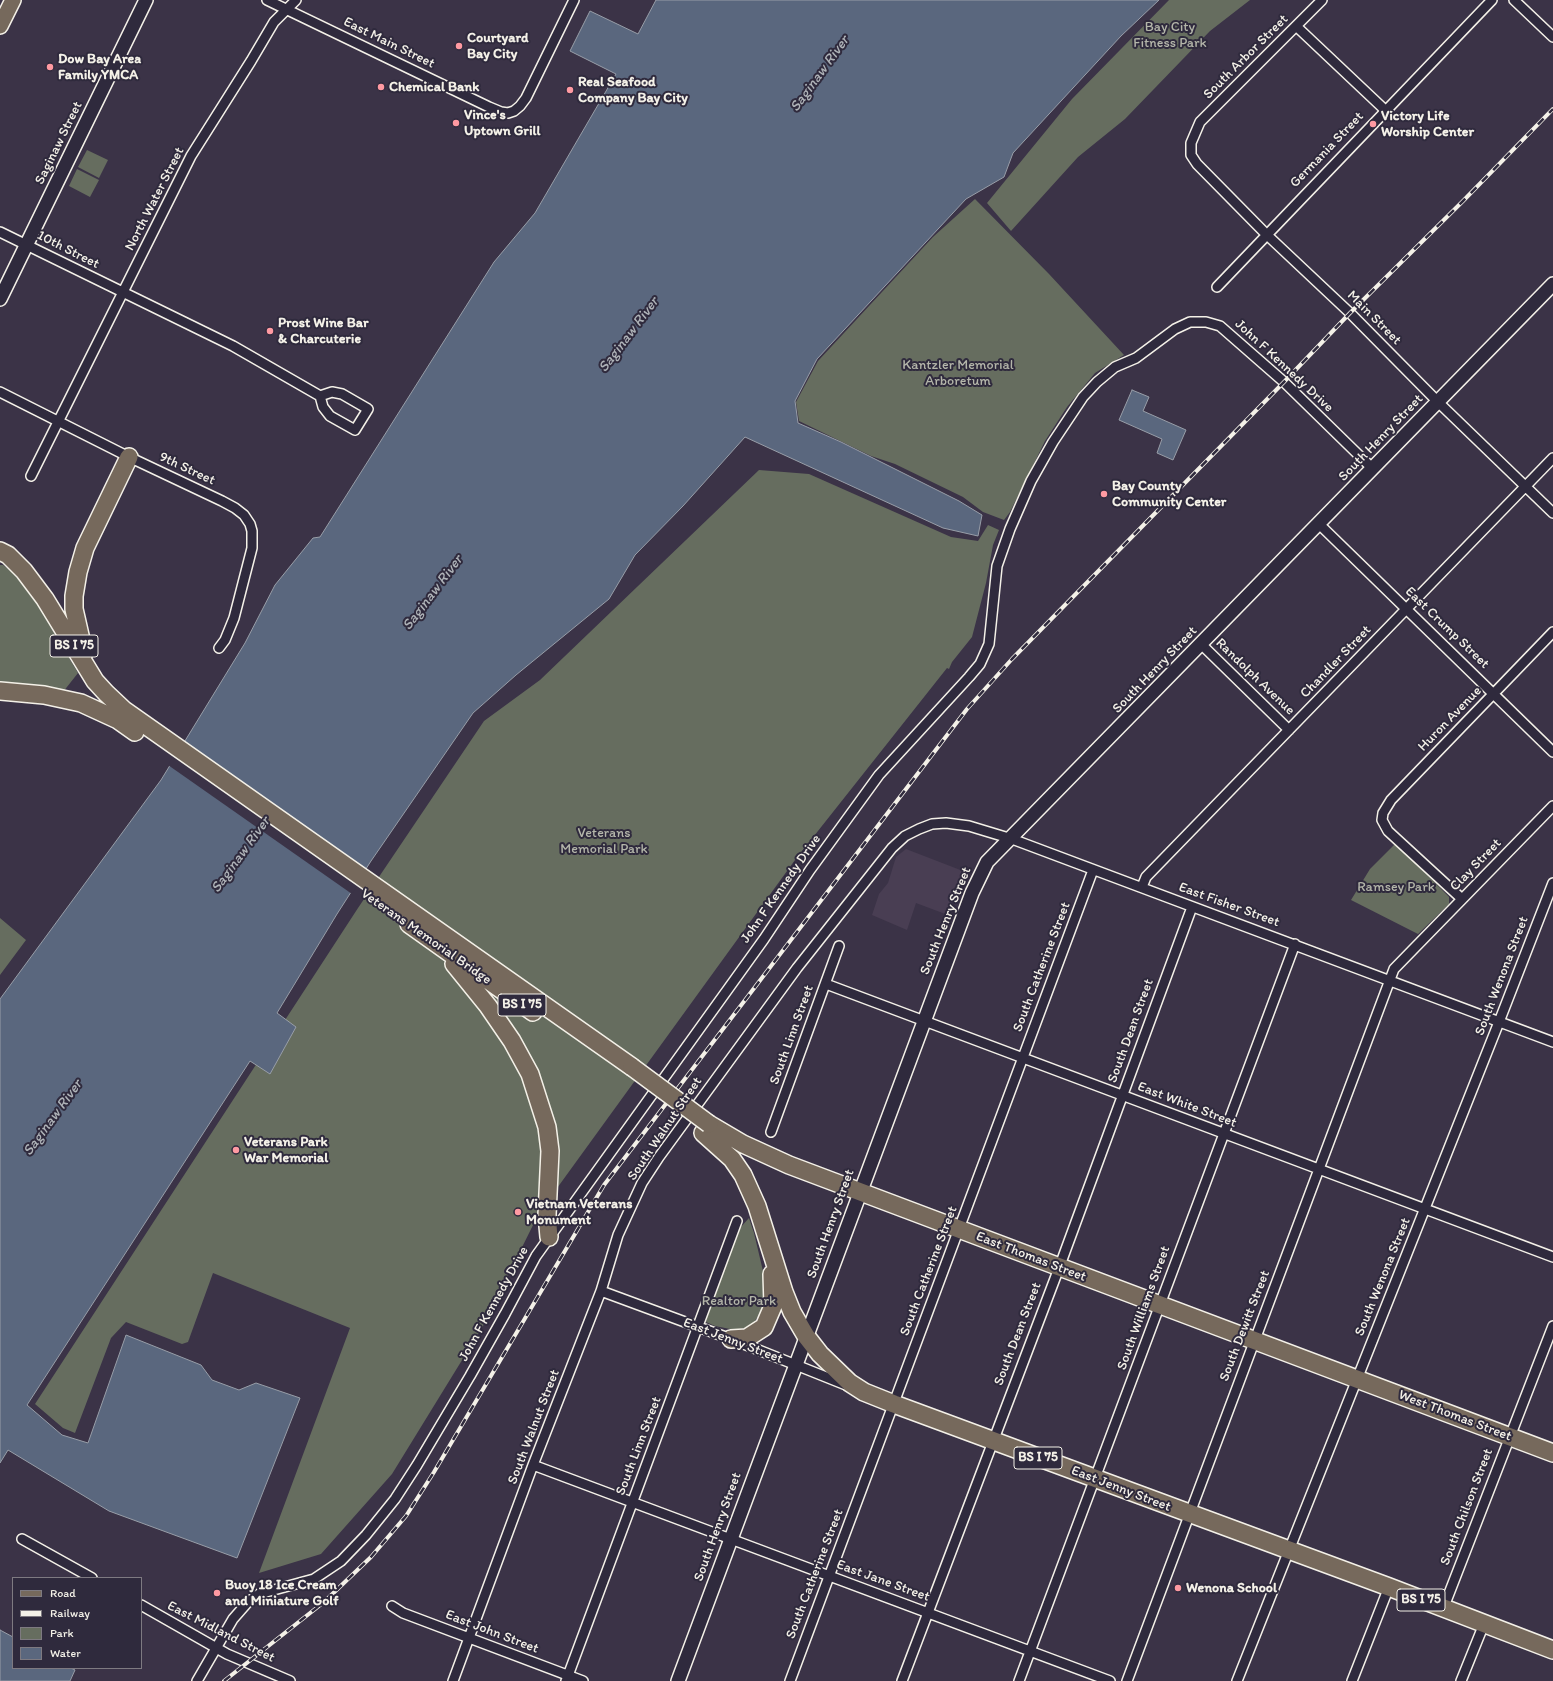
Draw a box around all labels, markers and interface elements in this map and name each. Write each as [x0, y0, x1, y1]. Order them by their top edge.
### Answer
street label: South Arbor Street [1200, 11, 1292, 103]
street label: East Main Street [341, 14, 437, 72]
park label: Bay City Fitness Park [1133, 19, 1207, 52]
place label: Courtyard Bay City [467, 30, 529, 62]
water label: Saginaw River [786, 32, 854, 116]
marker: Courtyard Bay City [454, 41, 464, 51]
place label: Dow Bay Area Family YMCA [58, 51, 141, 84]
marker: Dow Bay Area Family YMCA [45, 62, 55, 72]
place label: Real Seafood Company Bay City [578, 74, 688, 106]
place label: Chemical Bank [389, 79, 479, 95]
marker: Chemical Bank [376, 82, 386, 92]
marker: Real Seafood Company Bay City [565, 85, 575, 95]
street label: Saginaw Street [32, 99, 86, 187]
place label: Vince's Uptown Grill [464, 107, 540, 140]
place label: Victory Life Worship Center [1381, 108, 1474, 140]
street label: Germania Street [1287, 109, 1367, 191]
marker: Vince's Uptown Grill [451, 118, 461, 128]
marker: Victory Life Worship Center [1368, 119, 1378, 129]
street label: North Water Street [122, 144, 188, 254]
street label: 10th Street [34, 227, 102, 273]
street label: Main Street [1343, 287, 1405, 349]
water label: Saginaw River [595, 294, 663, 376]
place label: Prost Wine Bar & Charcuterie [278, 315, 369, 348]
street label: John F Kennedy Drive [1231, 316, 1337, 416]
marker: Prost Wine Bar & Charcuterie [265, 326, 275, 336]
park label: Kantzler Memorial Arboretum [902, 357, 1014, 390]
street label: South Henry Street [1335, 391, 1427, 485]
street label: 9th Street [156, 449, 218, 489]
place label: Bay County Community Center [1112, 478, 1226, 510]
marker: Bay County Community Center [1099, 489, 1109, 499]
water label: Saginaw River [399, 552, 467, 634]
street label: East Crump Street [1401, 584, 1493, 672]
street label: Chandler Street [1297, 622, 1375, 702]
street label: South Henry Street [1109, 623, 1201, 717]
road number: BS I 75 [50, 635, 98, 657]
street label: Randolph Avenue [1212, 635, 1298, 719]
street label: Huron Avenue [1415, 683, 1485, 755]
water label: Saginaw River [207, 813, 275, 897]
park label: Veterans Memorial Park [560, 825, 648, 858]
street label: John F Kennedy Drive [737, 831, 825, 947]
street label: Clay Street [1447, 835, 1505, 895]
street label: South Henry Street [917, 865, 975, 977]
street label: East Fisher Street [1176, 879, 1282, 931]
park label: Ramsey Park [1357, 879, 1435, 895]
street label: Veterans Memorial Bridge [358, 886, 494, 988]
street label: South Catherine Street [1010, 900, 1074, 1034]
street label: South Wenona Street [1472, 914, 1532, 1038]
street label: South Dean Street [1104, 977, 1158, 1085]
street label: South Linn Street [766, 983, 818, 1087]
road number: BS I 75 [498, 994, 546, 1016]
street label: South Walnut Street [624, 1074, 706, 1184]
water label: Saginaw River [19, 1076, 87, 1160]
street label: East White Street [1135, 1078, 1239, 1132]
place label: Veterans Park War Memorial [244, 1134, 328, 1166]
marker: Veterans Park War Memorial [231, 1145, 241, 1155]
street label: South Henry Street [804, 1167, 858, 1281]
place label: Vietnam Veterans Monument [526, 1196, 632, 1228]
street label: South Catherine Street [897, 1204, 961, 1338]
marker: Vietnam Veterans Monument [513, 1207, 523, 1217]
street label: South Wenona Street [1352, 1215, 1414, 1339]
street label: East Thomas Street [973, 1228, 1089, 1286]
street label: John F Kennedy Drive [455, 1244, 533, 1364]
street label: South Williams Street [1114, 1244, 1174, 1372]
street label: South Dewitt Street [1216, 1268, 1274, 1384]
street label: South Dean Street [991, 1280, 1045, 1388]
park label: Realtor Park [702, 1293, 776, 1309]
street label: East Jenny Street [681, 1314, 785, 1368]
street label: South Walnut Street [504, 1367, 564, 1487]
street label: West Thomas Street [1396, 1387, 1514, 1445]
street label: South Linn Street [612, 1394, 666, 1498]
street label: South Chilson Street [1437, 1446, 1497, 1568]
road number: BS I 75 [1014, 1447, 1062, 1469]
street label: East Jenny Street [1069, 1462, 1173, 1516]
street label: South Henry Street [691, 1470, 745, 1584]
street label: South Catherine Street [783, 1507, 847, 1641]
street label: East Jane Street [834, 1556, 932, 1606]
legend [12, 1577, 142, 1669]
place label: Buoy 18 Ice Cream and Miniature Golf [225, 1577, 339, 1610]
place label: Wenona School [1186, 1580, 1277, 1596]
marker: Wenona School [1173, 1583, 1183, 1593]
text: Road [50, 1586, 76, 1600]
marker: Buoy 18 Ice Cream and Miniature Golf [212, 1588, 222, 1598]
road number: BS I 75 [1397, 1589, 1445, 1611]
street label: East Midland Street [164, 1598, 278, 1666]
text: Railway [50, 1606, 90, 1620]
street label: East John Street [443, 1607, 541, 1657]
text: Park [50, 1626, 74, 1640]
text: Water [50, 1646, 81, 1660]

